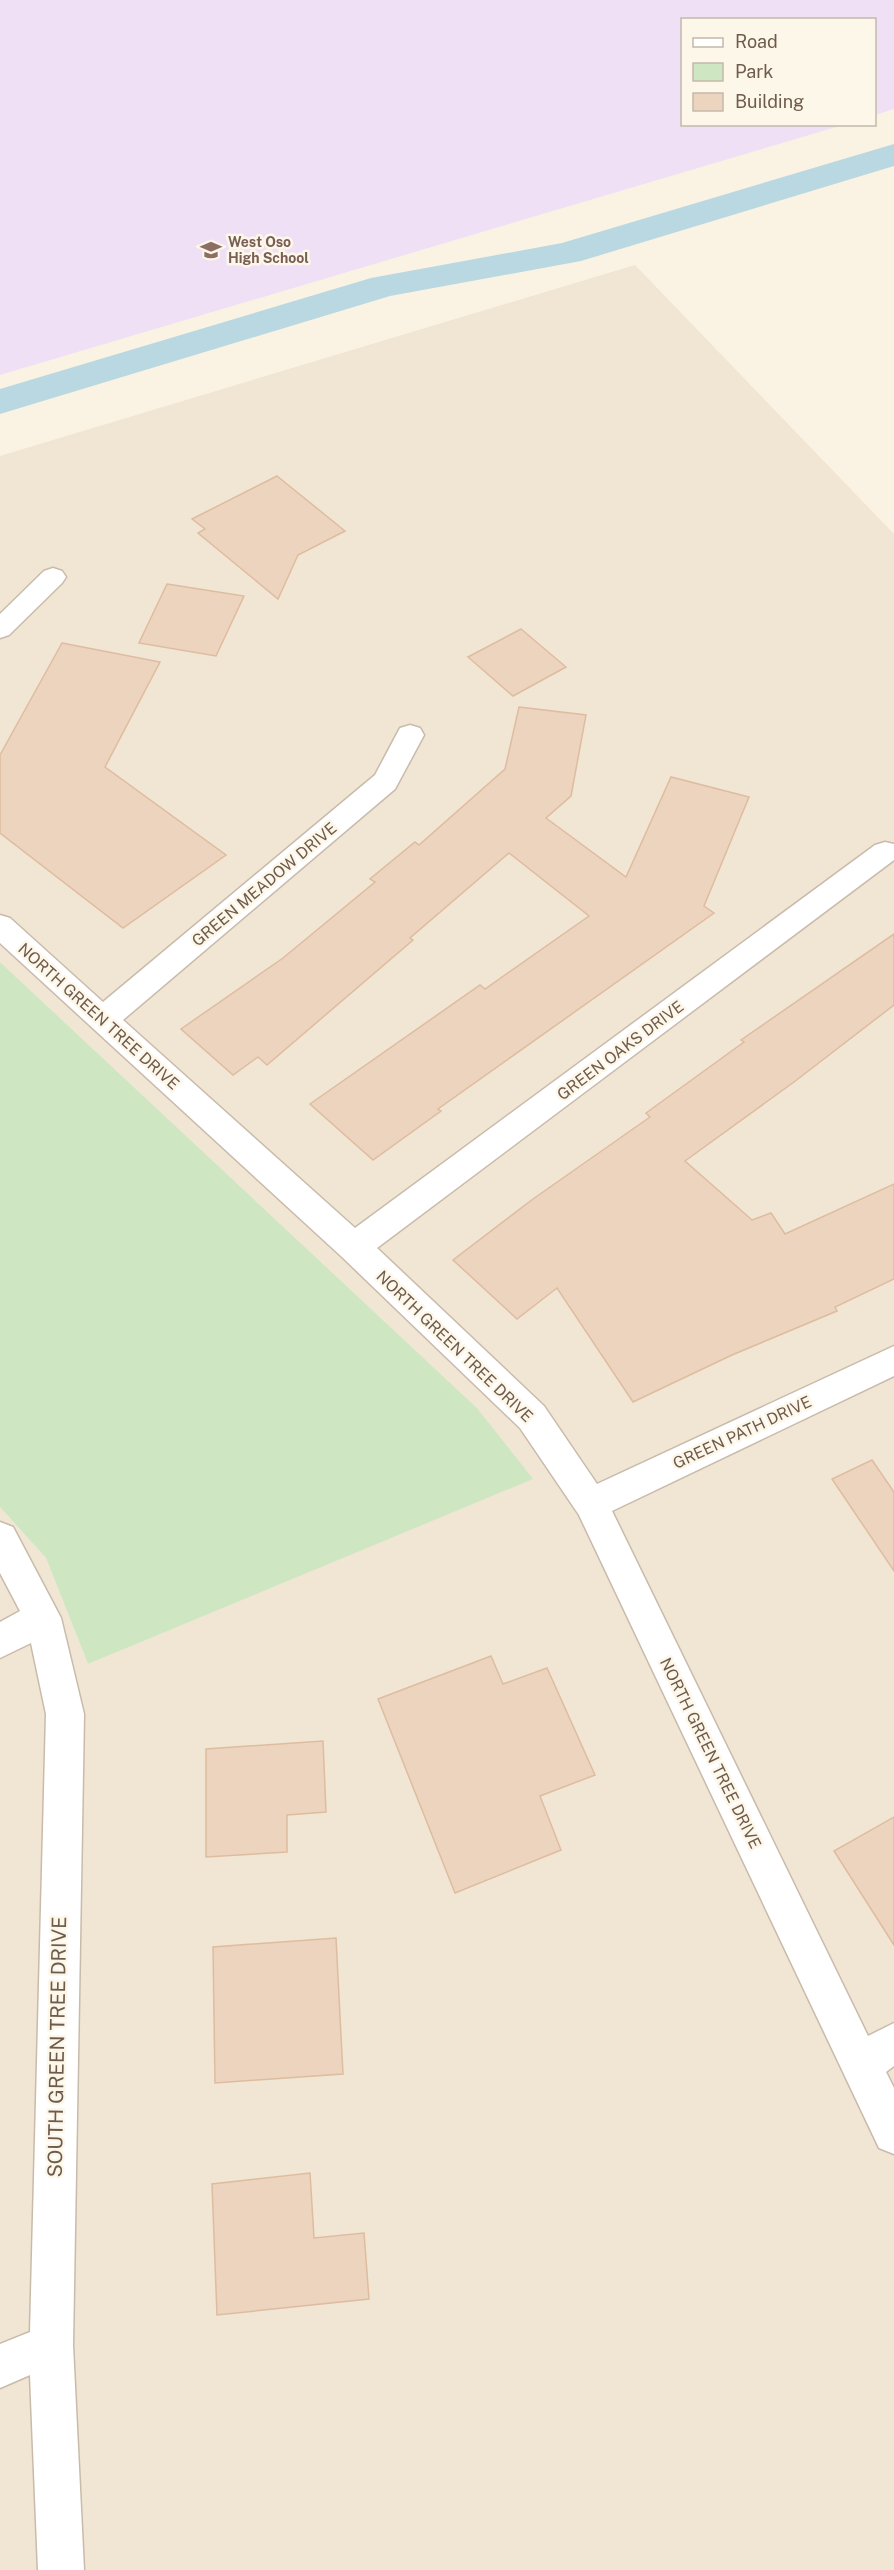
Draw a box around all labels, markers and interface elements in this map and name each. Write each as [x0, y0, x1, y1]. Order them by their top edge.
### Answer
legend [681, 18, 876, 126]
text: Road [735, 31, 778, 52]
text: Park [735, 61, 773, 82]
text: Building [735, 91, 804, 112]
place label: West Oso High School [228, 234, 309, 266]
school or university icon: West Oso High School [199, 238, 223, 262]
street label: GREEN MEADOW DRIVE [188, 818, 340, 950]
street label: NORTH GREEN TREE DRIVE [14, 939, 183, 1094]
street label: GREEN OAKS DRIVE [553, 997, 687, 1104]
street label: NORTH GREEN TREE DRIVE [373, 1267, 537, 1426]
street label: GREEN PATH DRIVE [670, 1392, 814, 1473]
street label: NORTH GREEN TREE DRIVE [656, 1655, 765, 1852]
street label: SOUTH GREEN TREE DRIVE [43, 1916, 71, 2178]

